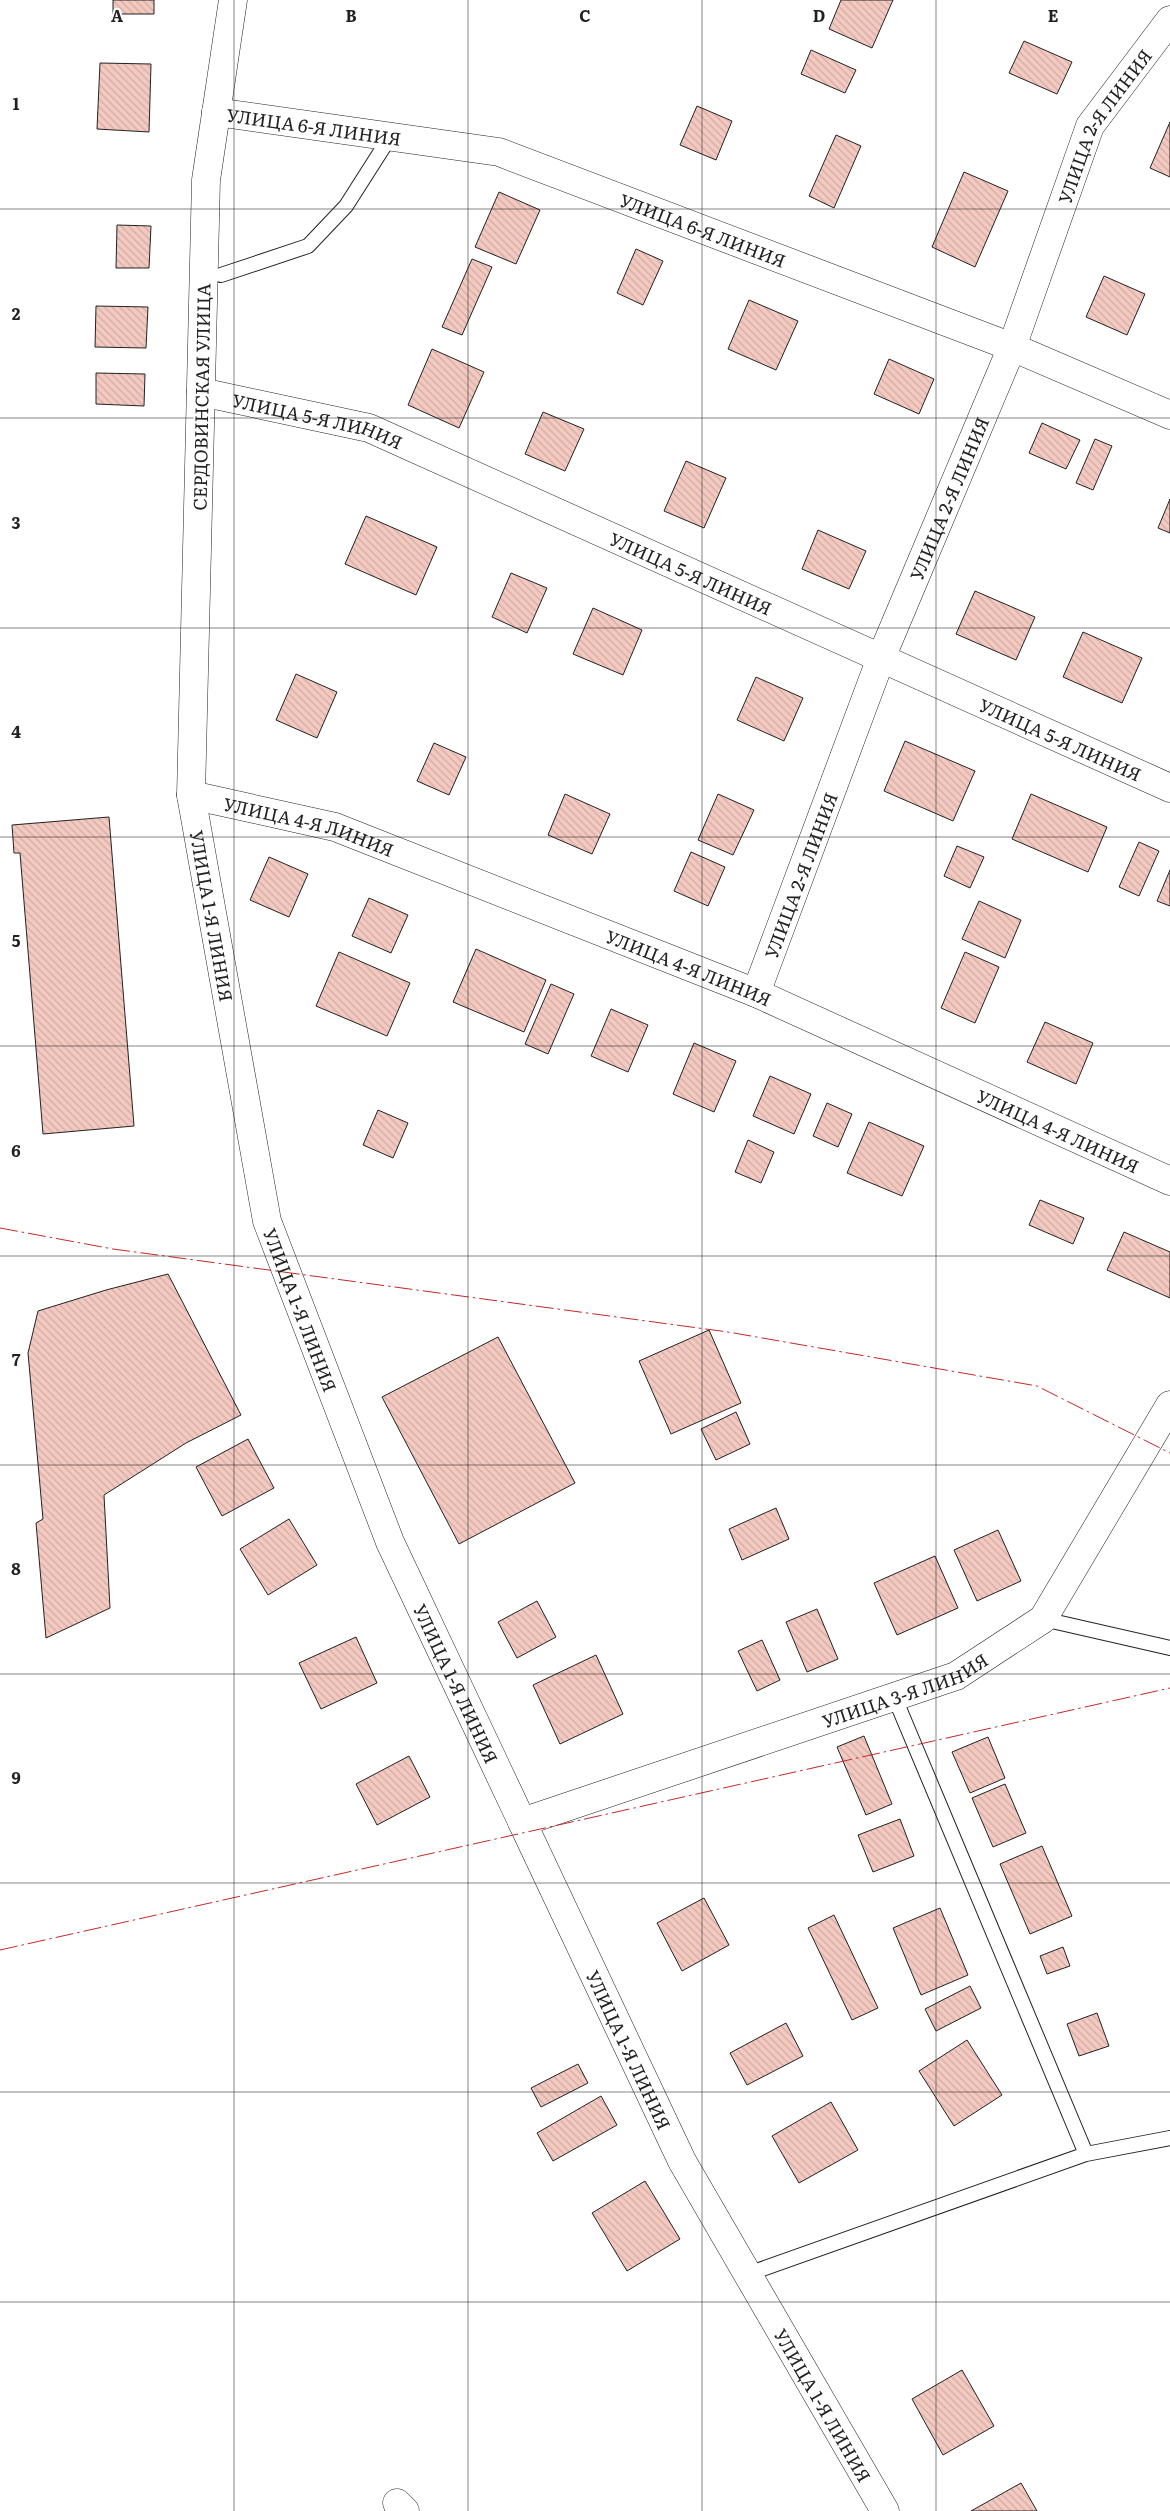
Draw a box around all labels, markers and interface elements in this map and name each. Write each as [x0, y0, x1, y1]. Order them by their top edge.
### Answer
text: A [111, 3, 123, 27]
text: B [345, 3, 357, 27]
text: C [579, 3, 591, 27]
text: D [813, 3, 825, 27]
text: E [1048, 3, 1059, 27]
street label: УЛИЦА 2-Я ЛИНИЯ [1050, 43, 1158, 207]
text: 1 [13, 91, 20, 115]
street label: УЛИЦА 6-Я ЛИНИЯ [225, 100, 403, 152]
street label: УЛИЦА 6-Я ЛИНИЯ [616, 186, 790, 273]
street label: СЕРДОВИНСКАЯ УЛИЦА [186, 283, 216, 511]
text: 2 [12, 301, 21, 325]
street label: УЛИЦА 5-Я ЛИНИЯ [230, 386, 407, 455]
street label: УЛИЦА 2-Я ЛИНИЯ [902, 412, 995, 584]
text: 3 [12, 510, 21, 534]
street label: УЛИЦА 5-Я ЛИНИЯ [606, 525, 777, 621]
street label: УЛИЦА 5-Я ЛИНИЯ [975, 691, 1146, 787]
text: 4 [11, 719, 21, 743]
street label: УЛИЦА 2-Я ЛИНИЯ [757, 788, 843, 962]
street label: УЛИЦА 4-Я ЛИНИЯ [221, 789, 398, 863]
street label: УЛИЦА 1-Я ЛИНИЯ [184, 828, 241, 1004]
street label: УЛИЦА 4-Я ЛИНИЯ [602, 922, 776, 1012]
text: 5 [12, 928, 21, 952]
street label: УЛИЦА 4-Я ЛИНИЯ [972, 1082, 1144, 1179]
text: 6 [11, 1138, 21, 1162]
street label: УЛИЦА 1-Я ЛИНИЯ [257, 1224, 345, 1396]
text: 7 [12, 1347, 21, 1371]
text: 8 [11, 1556, 21, 1580]
street label: УЛИЦА 1-Я ЛИНИЯ [407, 1599, 506, 1768]
street label: УЛИЦА 3-Я ЛИНИЯ [818, 1645, 993, 1734]
text: 9 [11, 1765, 21, 1789]
street label: УЛИЦА 1-Я ЛИНИЯ [580, 1965, 679, 2134]
street label: УЛИЦА 1-Я ЛИНИЯ [768, 2323, 879, 2487]

